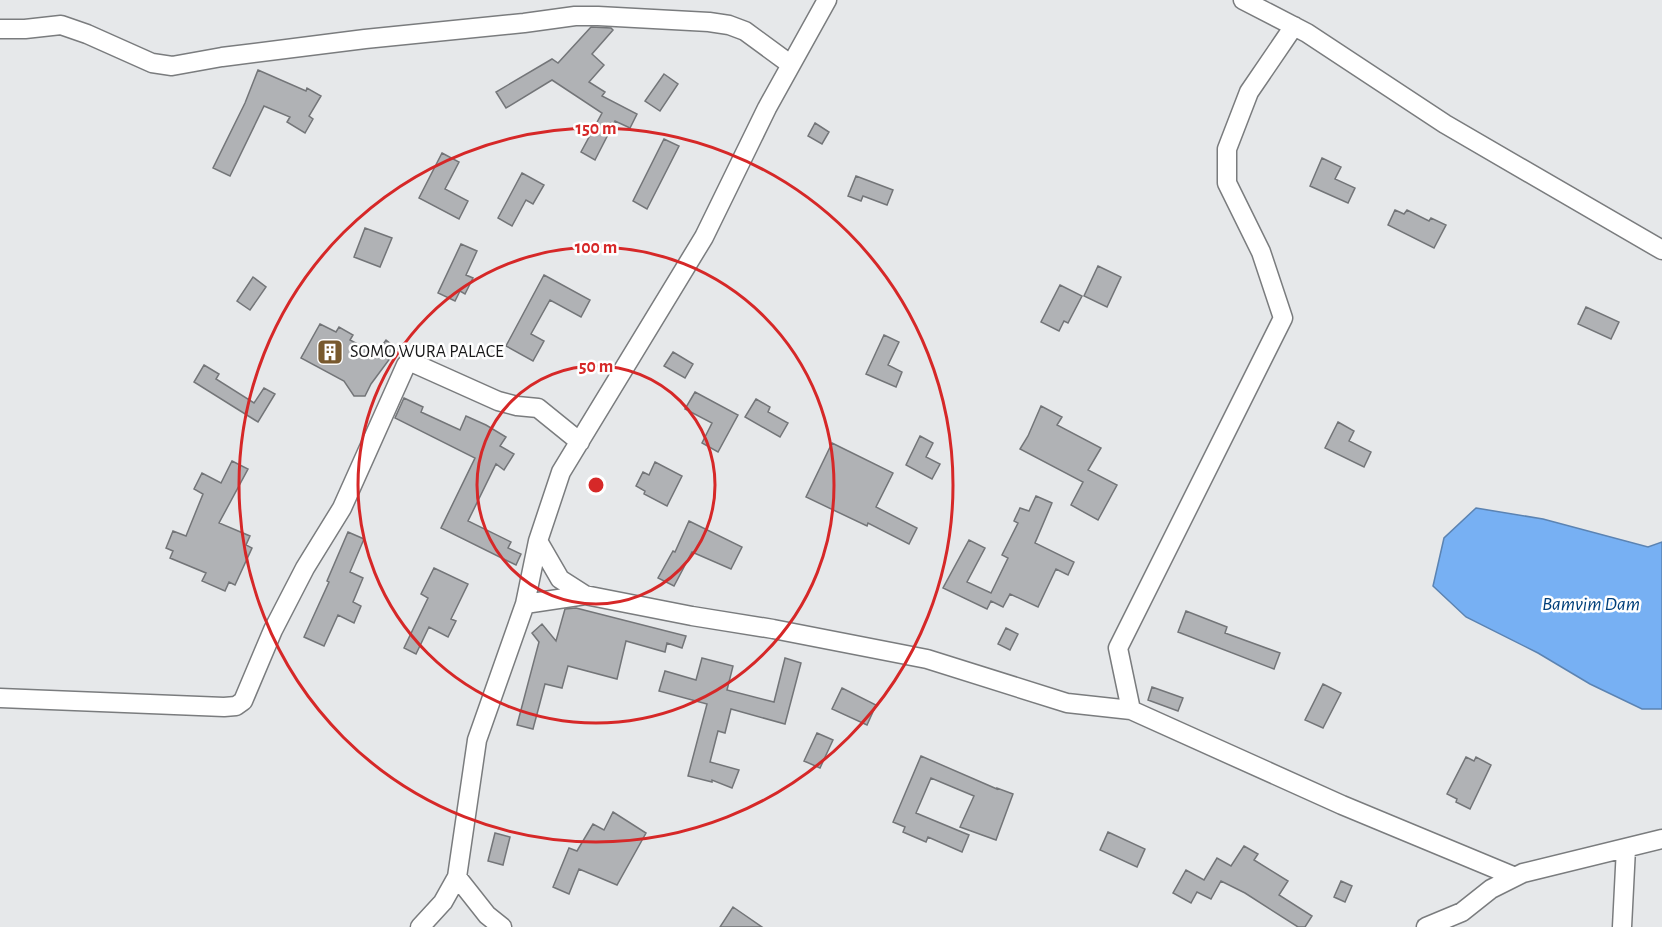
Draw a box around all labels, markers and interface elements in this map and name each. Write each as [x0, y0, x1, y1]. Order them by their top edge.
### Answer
text: 150 m [576, 120, 616, 138]
text: 100 m [575, 239, 617, 257]
building icon: SOMO WURA PALACE [315, 337, 345, 367]
place label: SOMO WURA PALACE [350, 343, 504, 361]
text: 50 m [579, 358, 613, 376]
centre of rings [586, 475, 606, 495]
water label: Bamvim Dam [1542, 594, 1640, 614]

